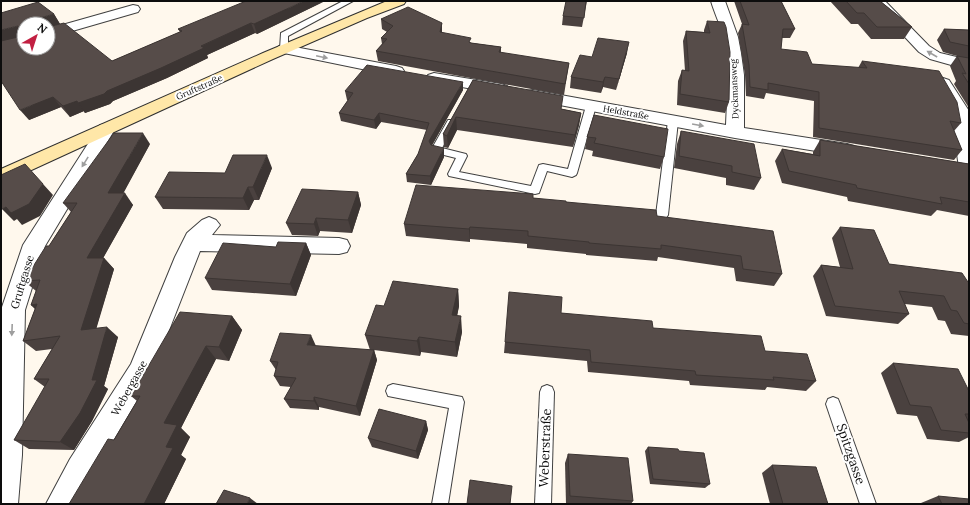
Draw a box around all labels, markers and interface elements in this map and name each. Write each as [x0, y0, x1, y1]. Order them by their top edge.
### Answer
north arrow [16, 16, 56, 56]
text: N [35, 20, 50, 37]
one-way arrow [926, 50, 938, 57]
one-way arrow [316, 55, 328, 61]
street label: Dyckmansweg [727, 58, 741, 119]
street label: Gruftstraße [174, 72, 224, 102]
street label: Heldstraße [602, 103, 650, 121]
one-way arrow [692, 122, 704, 128]
one-way arrow [81, 157, 89, 167]
street label: Gruftgasse [7, 253, 37, 311]
one-way arrow [9, 324, 15, 337]
street label: Webergasse [108, 358, 150, 418]
street label: Weberstraße [535, 408, 555, 488]
street label: Spitzgasse [833, 421, 869, 487]

